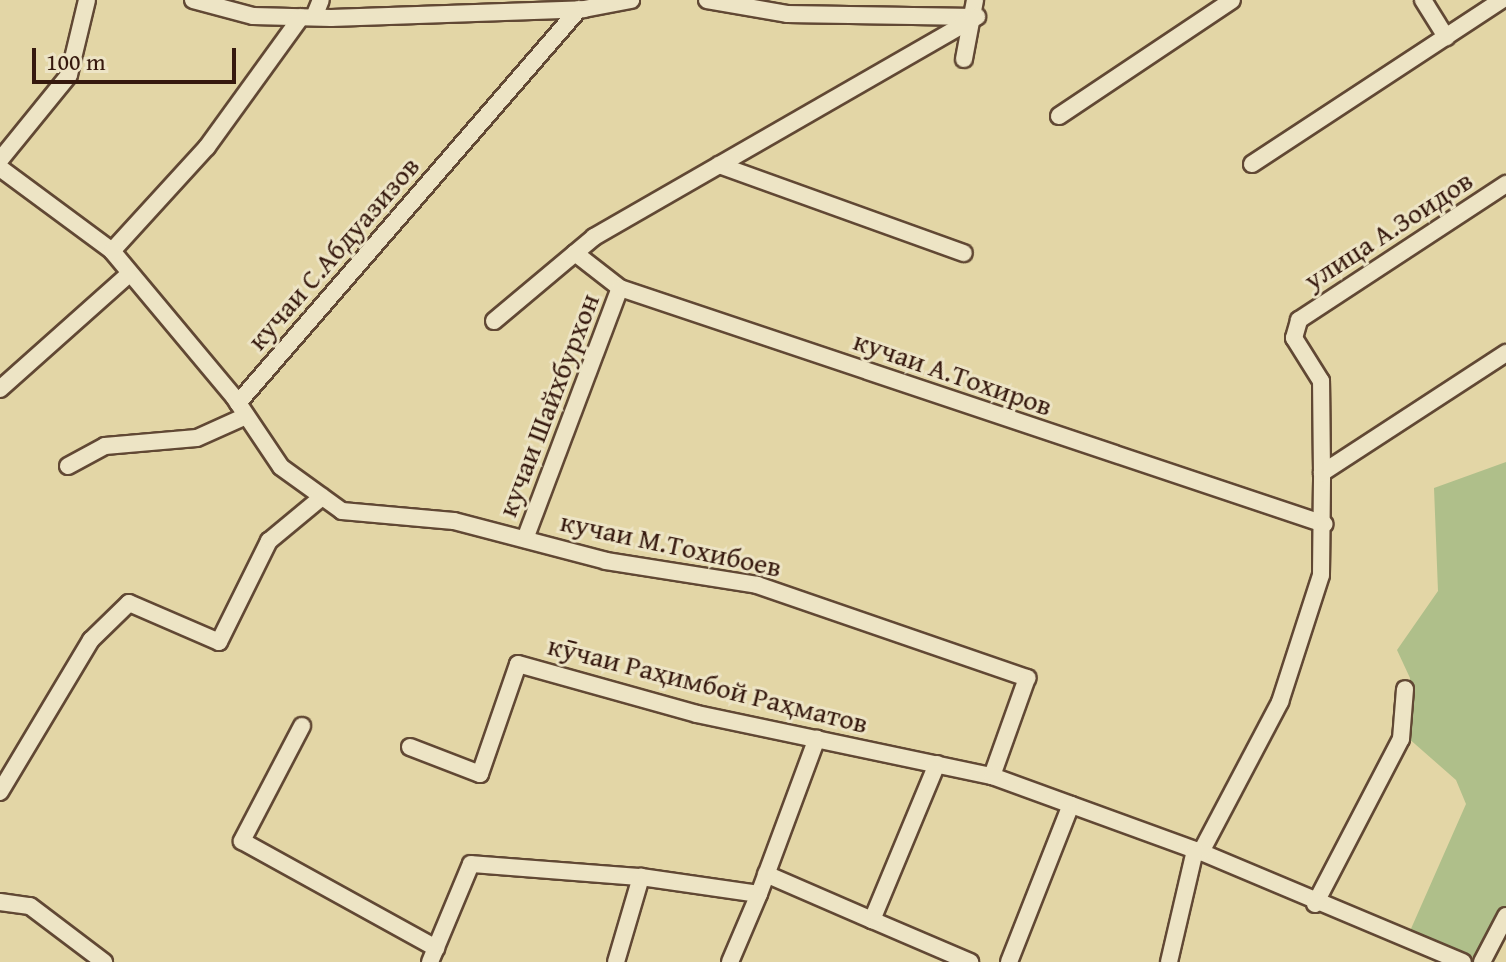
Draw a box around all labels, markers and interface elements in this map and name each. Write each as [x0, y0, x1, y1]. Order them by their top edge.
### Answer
scale bar [36, 32, 240, 82]
text: 100 m [46, 44, 106, 79]
street label: кучаи С.Абдуазизов [240, 149, 426, 357]
street label: улица А.Зоидов [1297, 163, 1479, 297]
street label: кучаи Шайхбурхон [490, 289, 606, 521]
street label: кучаи А.Тохиров [849, 323, 1057, 423]
street label: кучаи М.Тохибоев [557, 504, 785, 584]
street label: кӯчаи Раҳимбой Раҳматов [544, 628, 872, 740]

